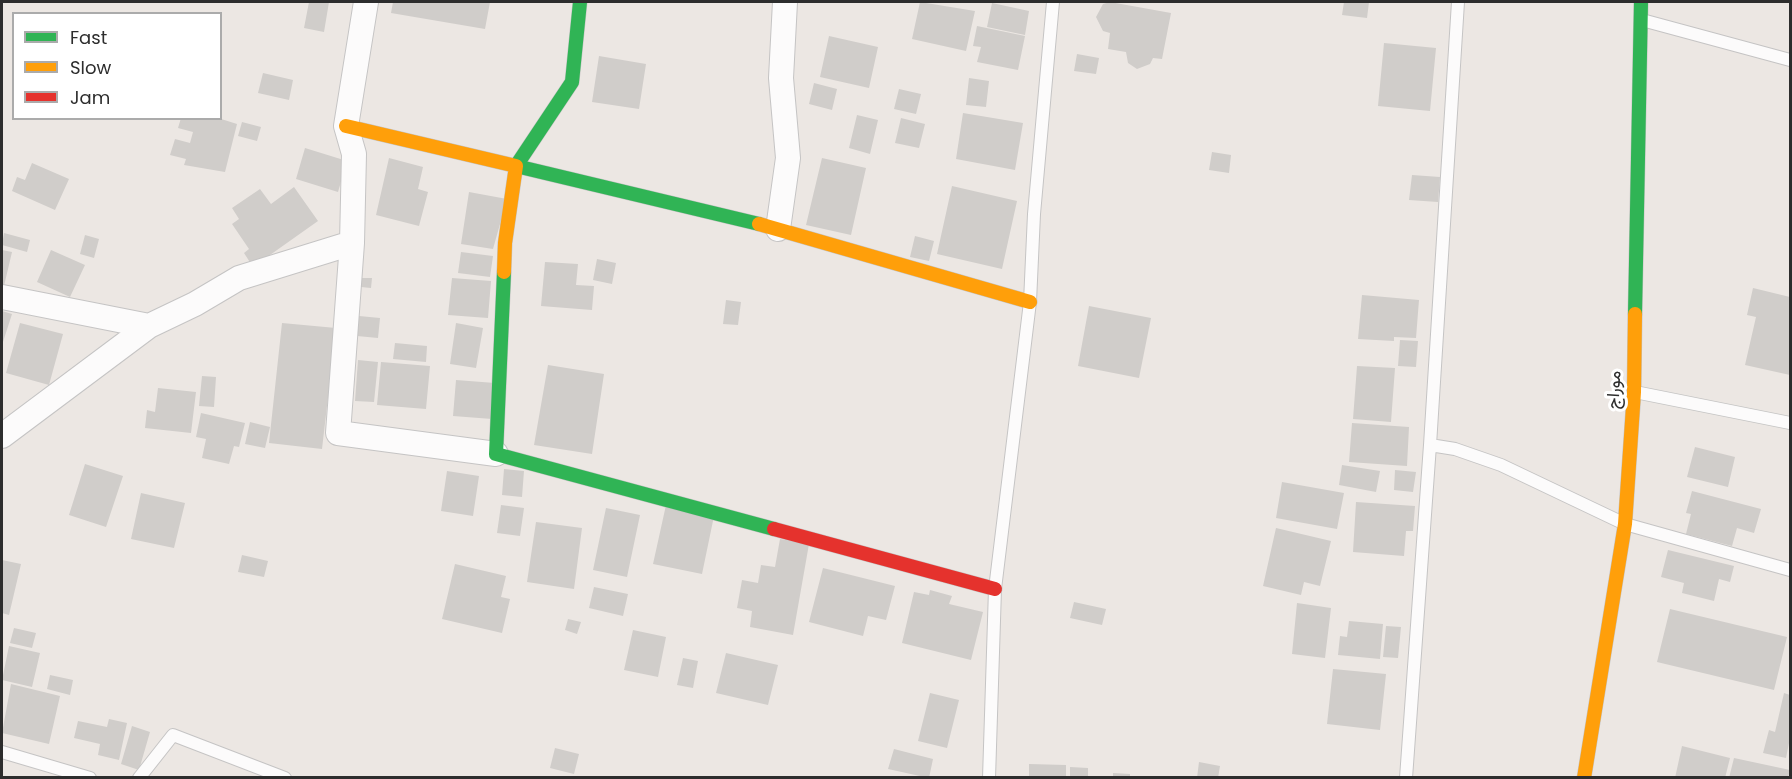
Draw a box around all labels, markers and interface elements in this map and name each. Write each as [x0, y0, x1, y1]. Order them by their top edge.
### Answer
legend [12, 12, 222, 120]
text: Fast [70, 25, 107, 50]
text: Slow [70, 55, 111, 80]
text: Jam [70, 85, 110, 110]
street label: موراج [1603, 370, 1627, 410]

